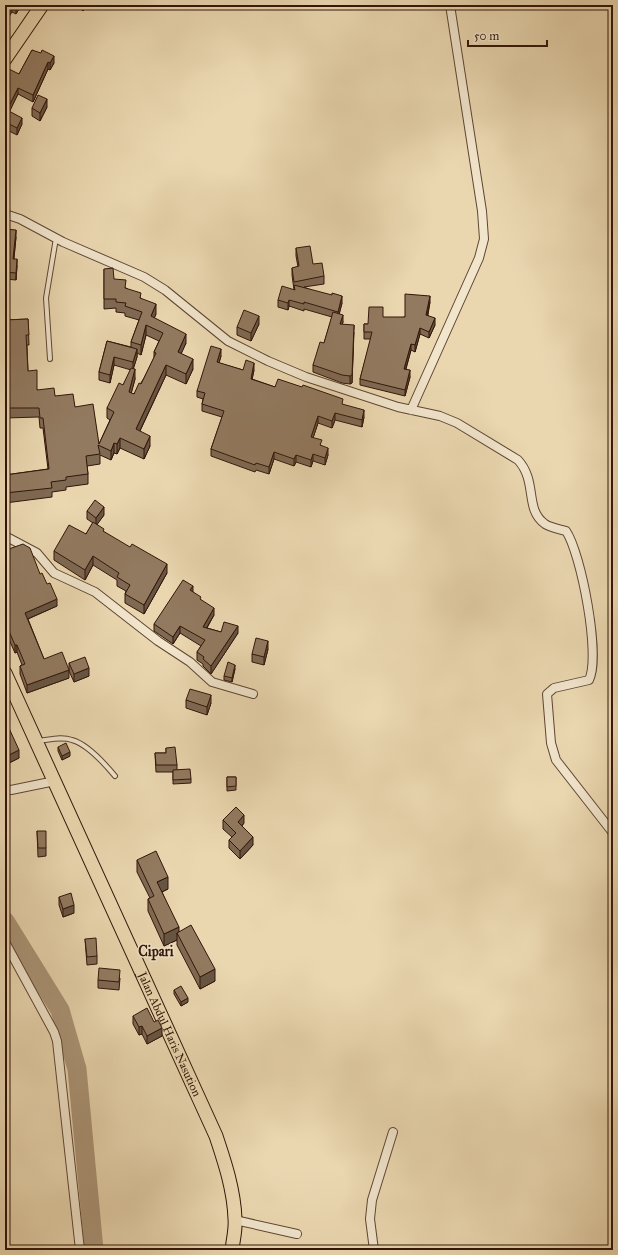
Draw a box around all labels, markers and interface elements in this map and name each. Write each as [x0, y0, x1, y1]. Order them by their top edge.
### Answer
scale bar [468, 22, 547, 48]
text: 50 m [474, 29, 499, 43]
district label: Cipari [138, 943, 174, 961]
street label: Jalan Abdul Haris Nasution [133, 968, 204, 1099]

